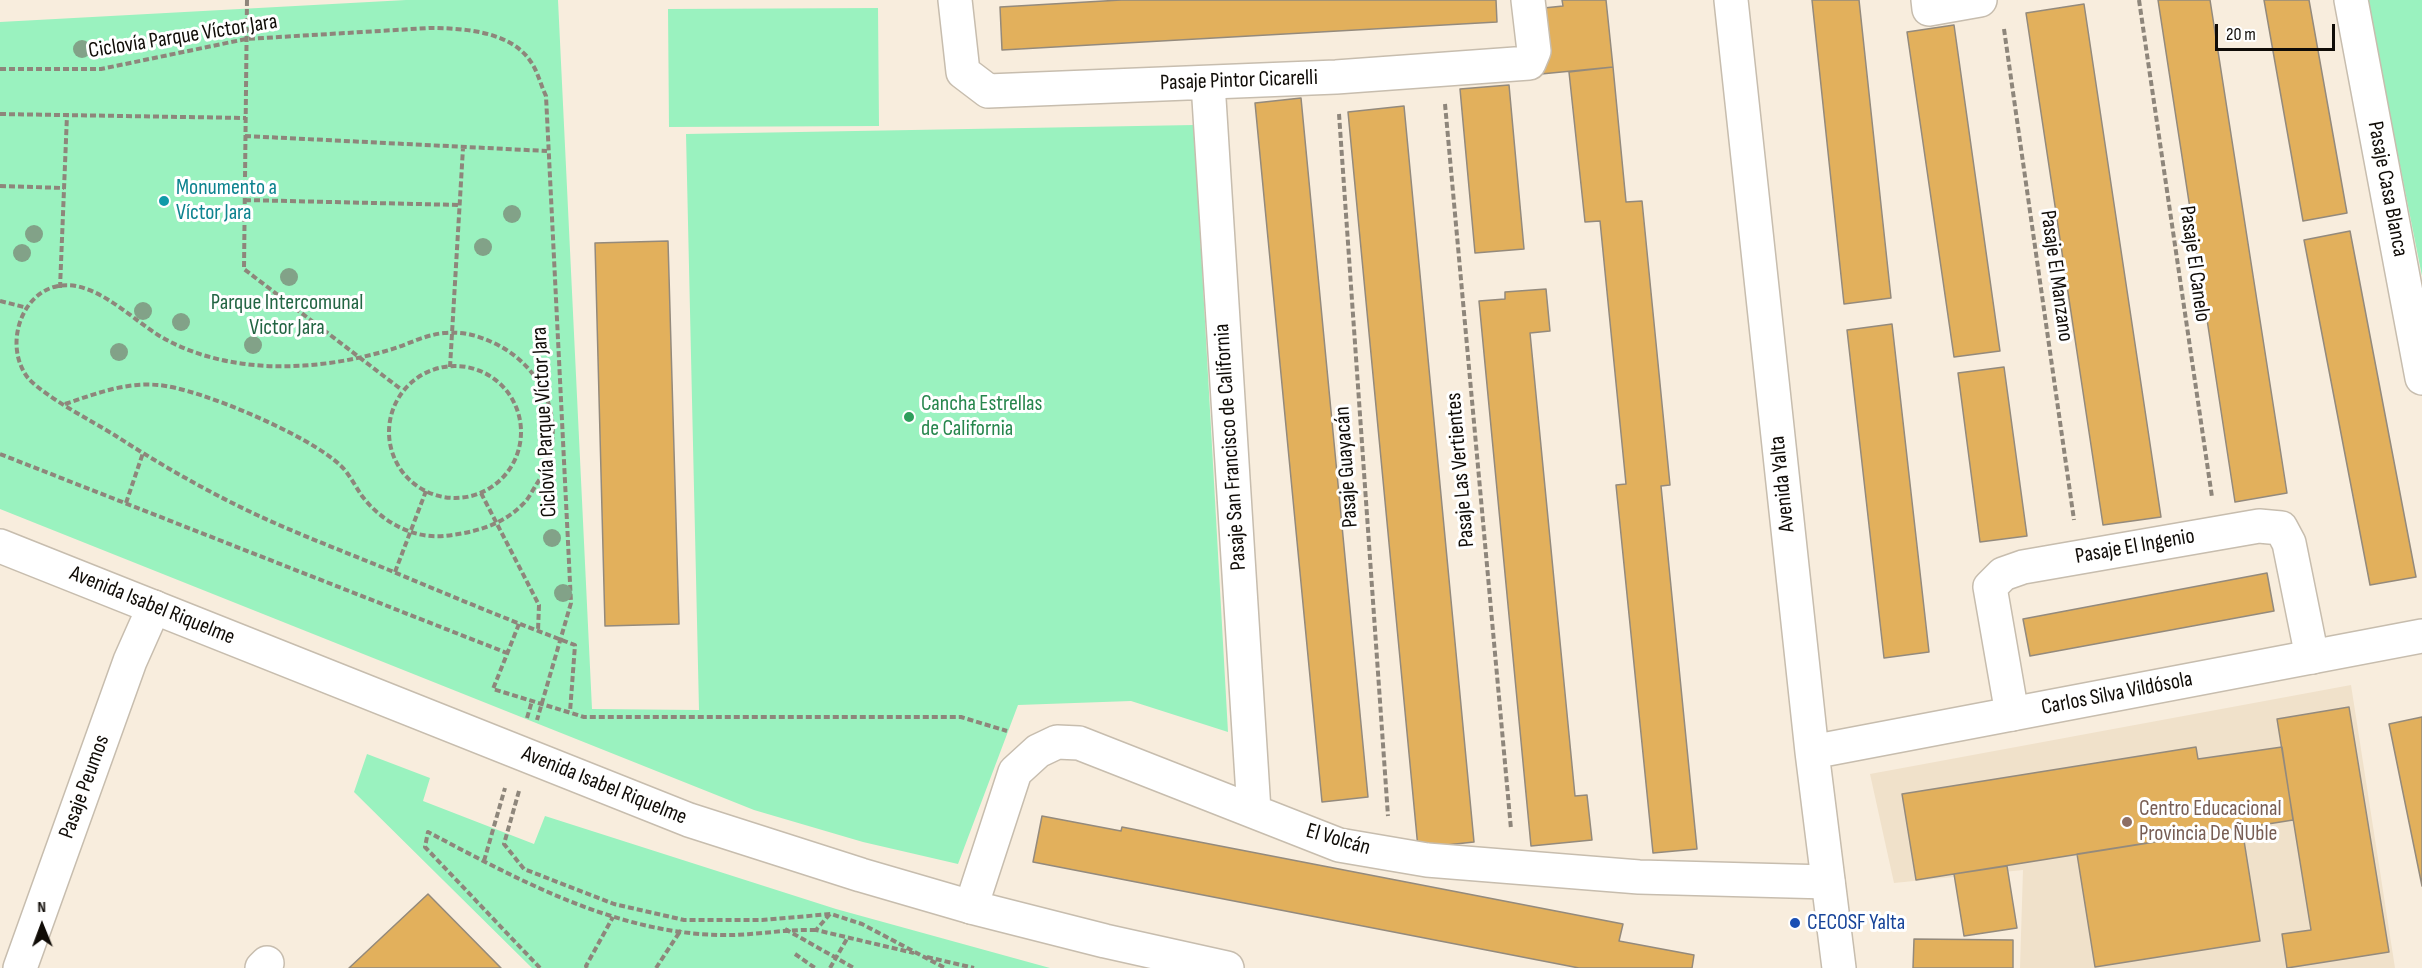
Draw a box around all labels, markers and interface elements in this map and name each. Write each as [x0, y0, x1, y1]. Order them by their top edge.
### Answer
street label: Ciclovía Parque Víctor Jara [87, 9, 279, 65]
scale bar [2218, 12, 2338, 50]
text: 20 m [2226, 24, 2256, 45]
street label: Pasaje Pintor Cicarelli [1160, 65, 1318, 97]
street label: Pasaje Casa Blanca [2361, 119, 2413, 259]
place label: Monumento a Víctor Jara [176, 175, 277, 226]
marker: Monumento a Víctor Jara [157, 194, 171, 208]
street label: Pasaje El Canelo [2173, 204, 2215, 324]
street label: Pasaje El Manzano [2034, 209, 2078, 343]
park label: Parque Intercomunal Victor Jara [211, 290, 363, 342]
street label: Pasaje San Francisco de California [1209, 323, 1253, 571]
street label: Ciclovía Parque Víctor Jara [527, 326, 563, 518]
place label: Cancha Estrellas de California [921, 391, 1042, 442]
street label: Pasaje Las Vertientes [1441, 392, 1481, 548]
street label: Pasaje Guayacán [1330, 405, 1364, 529]
marker: Cancha Estrellas de California [902, 410, 916, 424]
street label: Avenida Yalta [1765, 434, 1801, 534]
street label: Pasaje El Ingenio [2073, 524, 2197, 570]
street label: Avenida Isabel Riquelme [66, 561, 238, 651]
street label: Carlos Silva Vildósola [2039, 666, 2195, 722]
street label: Pasaje Peumos [54, 732, 116, 842]
street label: Avenida Isabel Riquelme [518, 741, 690, 831]
place label: Centro Educacional Provincia De ÑUble [2139, 796, 2281, 848]
marker: Centro Educacional Provincia De ÑUble [2120, 815, 2134, 829]
street label: El Volcán [1303, 818, 1373, 862]
north arrow [12, 896, 72, 956]
text: N [37, 898, 46, 917]
place label: CECOSF Yalta [1807, 910, 1905, 936]
marker: CECOSF Yalta [1788, 916, 1802, 930]

